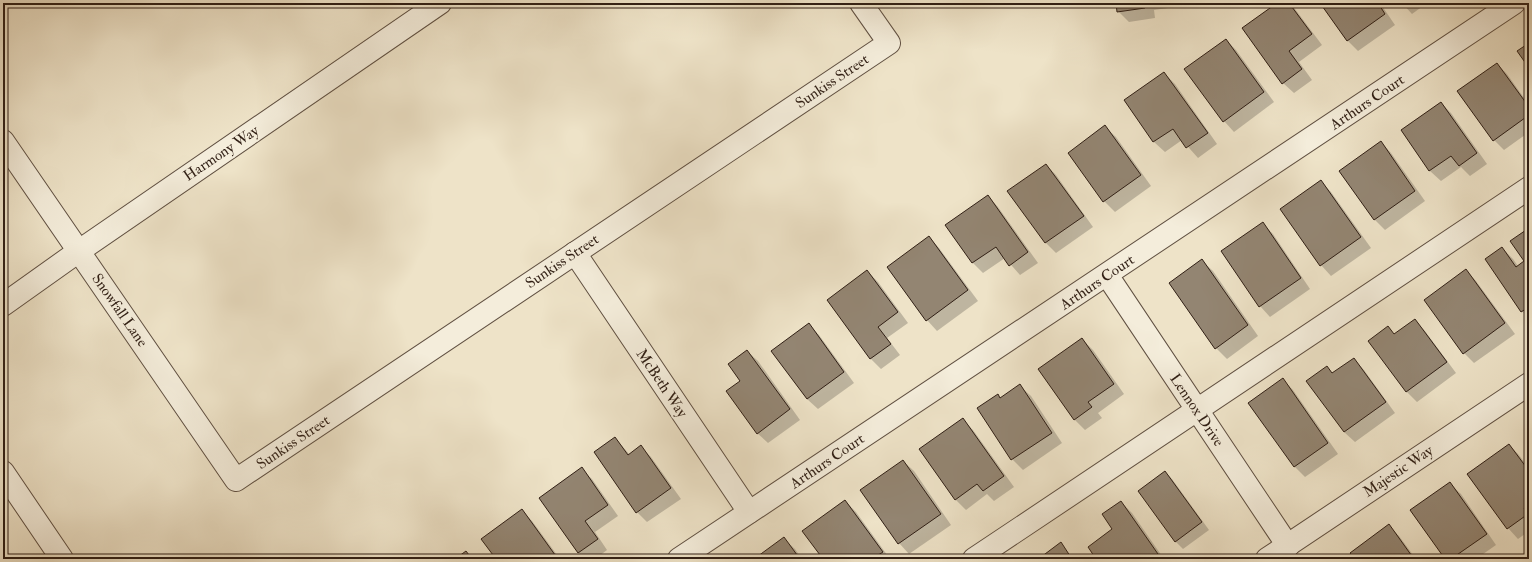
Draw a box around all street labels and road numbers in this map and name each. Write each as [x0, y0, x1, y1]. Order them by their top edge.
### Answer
street label: Sunkiss Street [792, 50, 873, 113]
street label: Arthurs Court [1326, 70, 1408, 135]
street label: Harmony Way [180, 121, 263, 186]
street label: Sunkiss Street [522, 230, 603, 293]
street label: Arthurs Court [1056, 250, 1138, 315]
street label: Snowfall Lane [87, 270, 152, 351]
street label: McBeth Way [632, 345, 692, 422]
street label: Lennox Drive [1165, 370, 1228, 450]
street label: Sunkiss Street [253, 411, 334, 474]
street label: Arthurs Court [786, 429, 868, 494]
street label: Majestic Way [1360, 441, 1437, 502]

